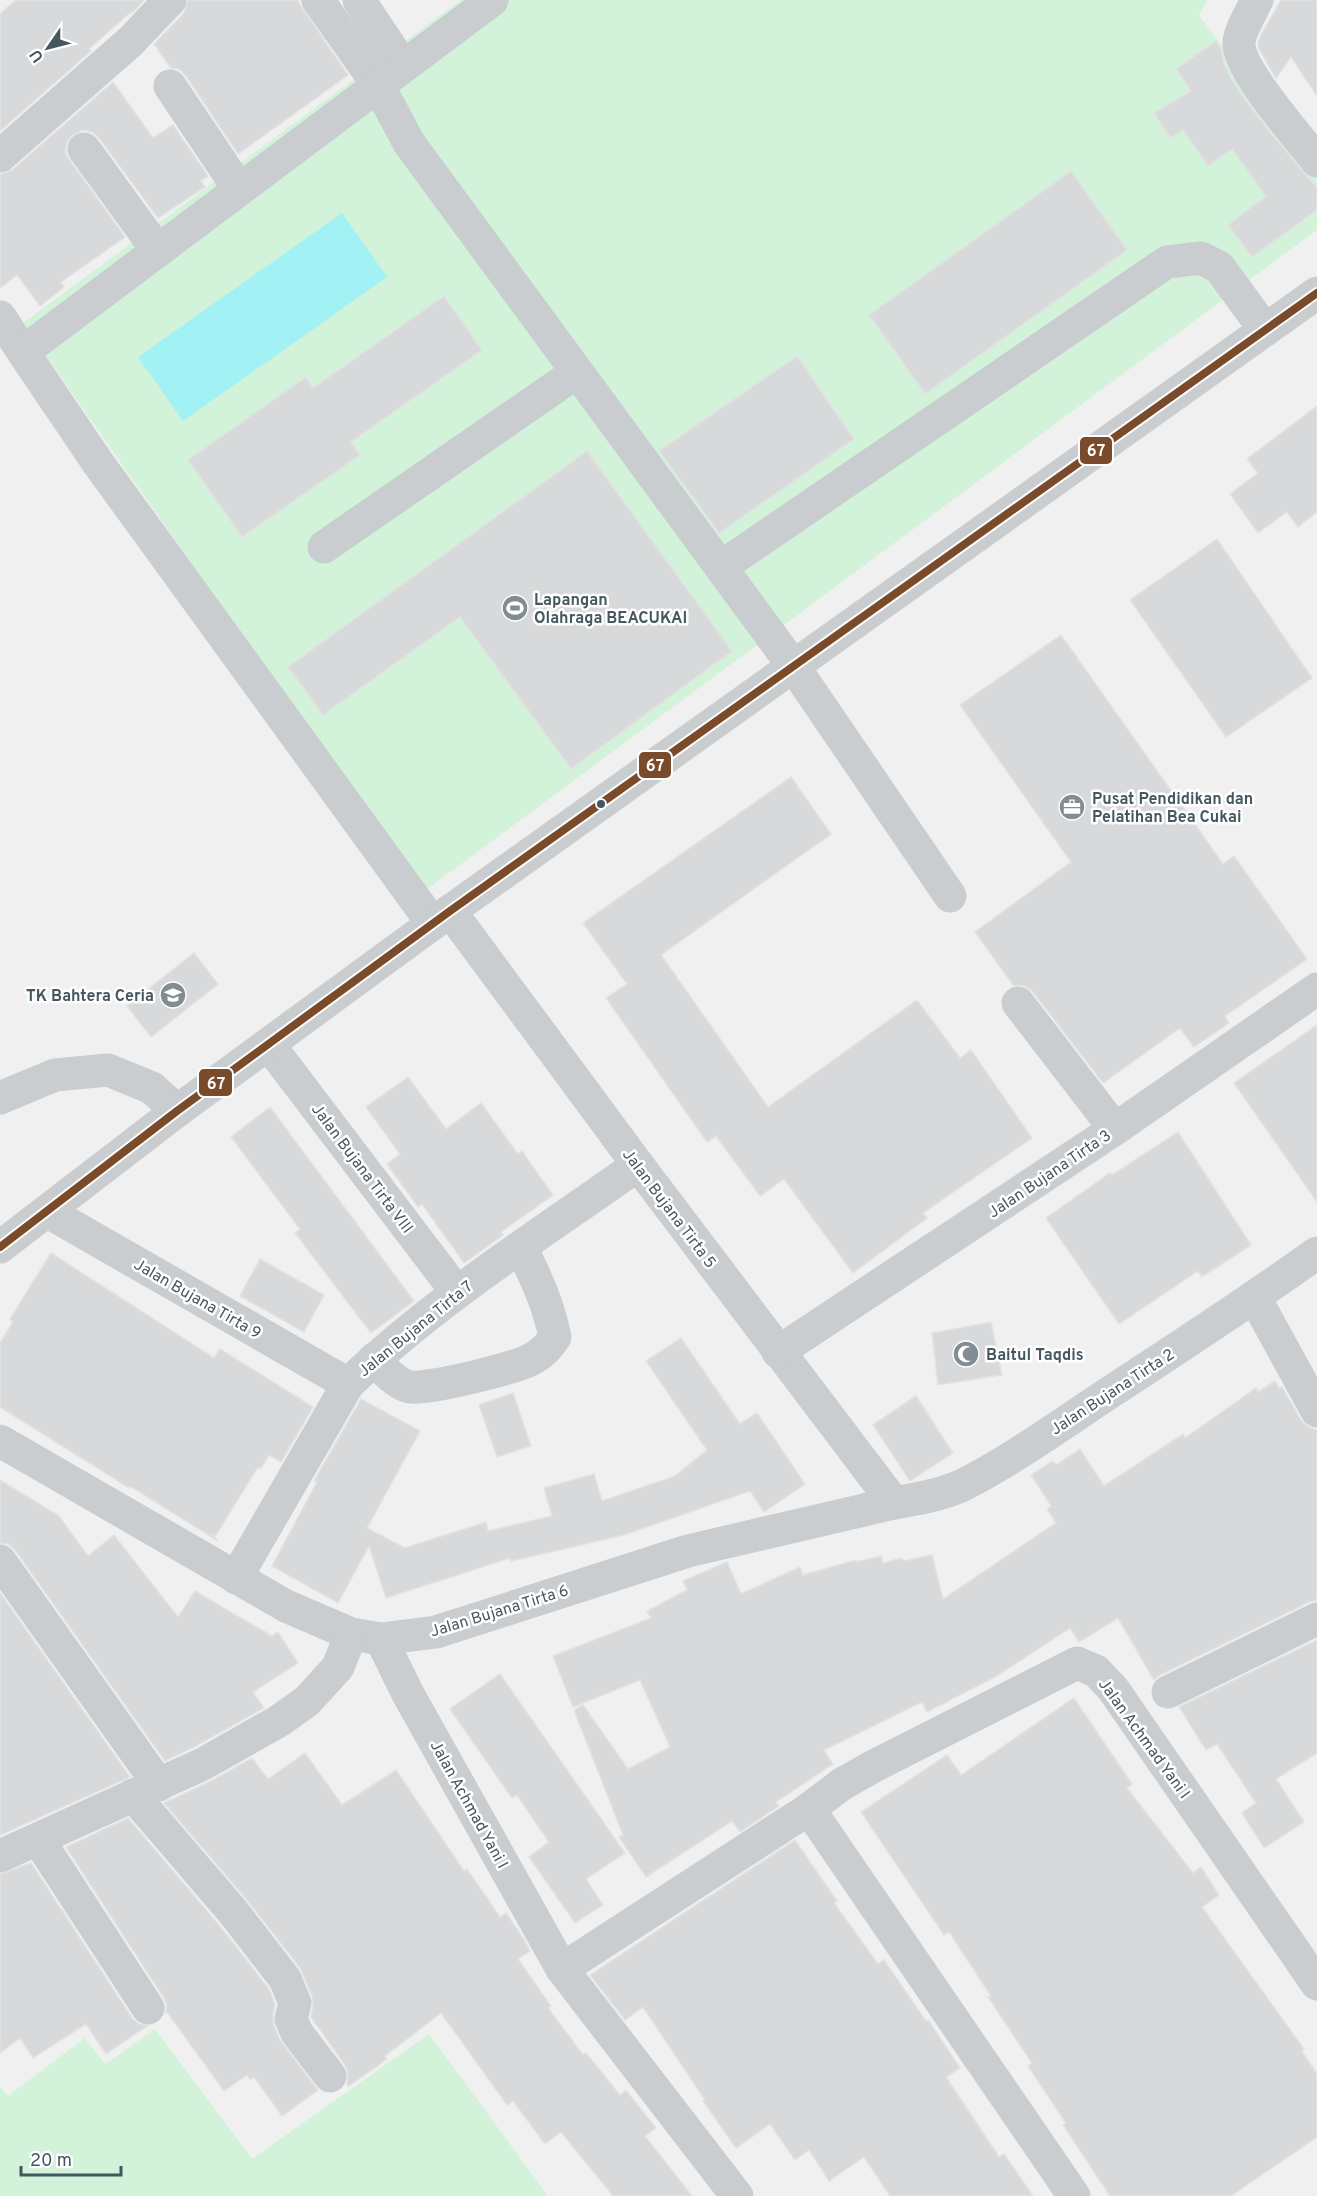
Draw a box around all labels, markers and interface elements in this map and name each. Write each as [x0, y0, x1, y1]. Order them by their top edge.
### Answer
north arrow [18, 18, 78, 78]
text: U [26, 45, 49, 66]
line badge: 67 [1079, 436, 1113, 465]
text: 67 [1087, 442, 1105, 462]
place label: Lapangan Olahraga BEACUKAI [534, 591, 687, 629]
sports icon: Lapangan Olahraga BEACUKAI [500, 593, 530, 623]
line badge: 67 [638, 751, 672, 779]
text: 67 [646, 757, 664, 777]
place label: Pusat Pendidikan dan Pelatihan Bea Cukai [1092, 790, 1253, 828]
office icon: Pusat Pendidikan dan Pelatihan Bea Cukai [1057, 792, 1087, 822]
unlabelled marker [595, 798, 607, 810]
school or university icon: TK Bahtera Ceria [158, 980, 188, 1010]
place label: TK Bahtera Ceria [26, 987, 154, 1007]
line badge: 67 [198, 1068, 233, 1097]
text: 67 [207, 1075, 225, 1095]
street label: Jalan Bujana Tirta VIII [306, 1100, 417, 1238]
street label: Jalan Bujana Tirta 3 [985, 1126, 1115, 1223]
street label: Jalan Bujana Tirta 5 [617, 1146, 720, 1273]
street label: Jalan Bujana Tirta 9 [130, 1255, 264, 1344]
street label: Jalan Bujana Tirta 7 [355, 1277, 478, 1382]
mosque icon: Baitul Taqdis [951, 1339, 981, 1369]
street label: Jalan Bujana Tirta 2 [1047, 1345, 1179, 1440]
place label: Baitul Taqdis [986, 1346, 1084, 1366]
street label: Jalan Bujana Tirta 6 [428, 1581, 571, 1642]
street label: Jalan Achmad Yani I [1093, 1675, 1194, 1803]
street label: Jalan Achmad Yani I [425, 1737, 512, 1873]
scale bar [21, 2139, 122, 2177]
text: 20 m [30, 2150, 72, 2173]

